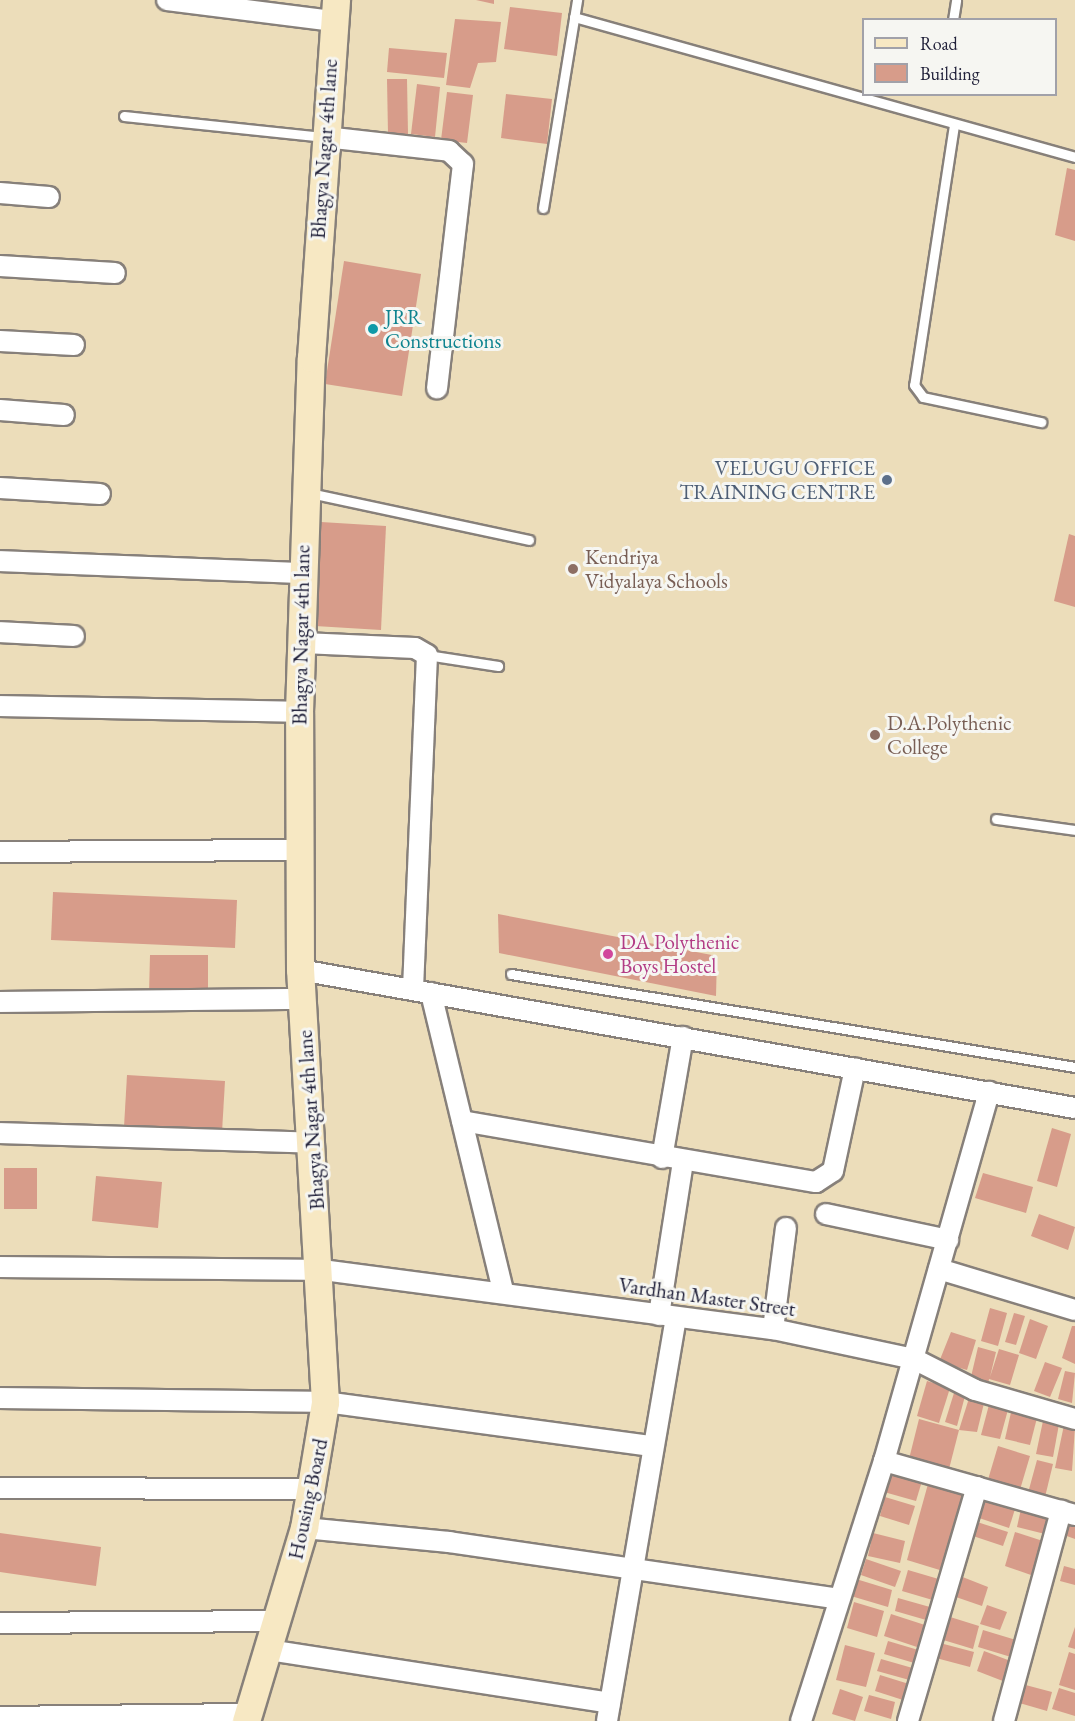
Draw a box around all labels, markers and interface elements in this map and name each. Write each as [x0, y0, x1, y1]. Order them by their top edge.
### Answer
legend [862, 18, 1057, 96]
text: Road [920, 32, 958, 55]
street label: Bhagya Nagar 4th lane [305, 58, 343, 240]
text: Building [920, 62, 980, 85]
place label: JRR Constructions [385, 304, 501, 354]
marker: JRR Constructions [366, 322, 380, 336]
place label: VELUGU OFFICE TRAINING CENTRE [679, 455, 875, 505]
marker: VELUGU OFFICE TRAINING CENTRE [880, 473, 894, 487]
place label: Kendriya Vidyalaya Schools [585, 544, 728, 594]
street label: Bhagya Nagar 4th lane [287, 545, 315, 725]
marker: Kendriya Vidyalaya Schools [566, 562, 580, 576]
place label: D.A.Polythenic College [887, 710, 1012, 760]
marker: D.A.Polythenic College [868, 728, 882, 742]
place label: DA Polythenic Boys Hostel [620, 929, 739, 979]
marker: DA Polythenic Boys Hostel [601, 947, 615, 961]
street label: Bhagya Nagar 4th lane [292, 1029, 330, 1211]
street label: Vardhan Master Street [617, 1272, 797, 1322]
street label: Housing Board [283, 1436, 333, 1562]

